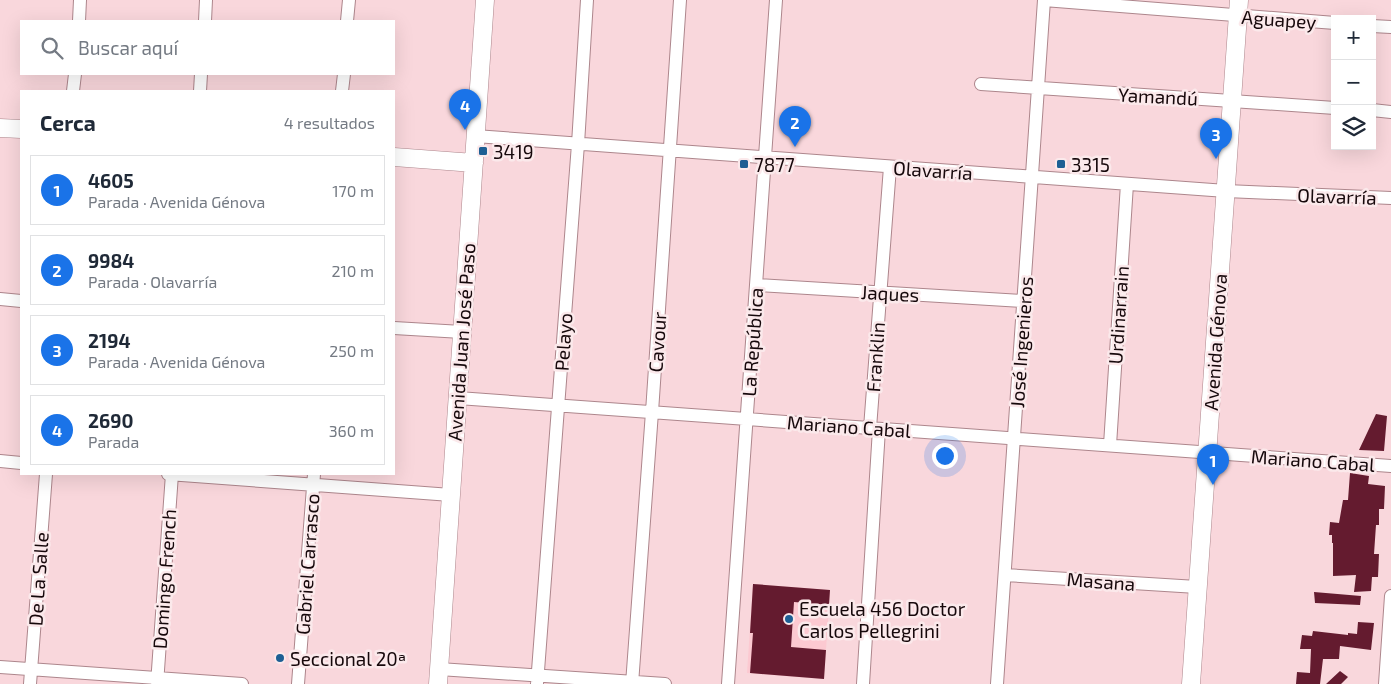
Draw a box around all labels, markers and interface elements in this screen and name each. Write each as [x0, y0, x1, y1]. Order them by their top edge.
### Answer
street label: Aguapey [1241, 5, 1317, 33]
map controls [1331, 15, 1376, 150]
button: + [1331, 15, 1376, 60]
search box [20, 20, 395, 75]
icon: search [38, 34, 66, 62]
text: Buscar aquí [78, 36, 178, 59]
button: − [1331, 60, 1376, 105]
street label: Yamandú [1117, 82, 1199, 110]
pin: 4 [449, 89, 481, 130]
button: layers [1331, 105, 1376, 150]
pin: 2 [779, 106, 811, 147]
text: Cerca [40, 110, 96, 135]
text: 4 resultados [284, 113, 375, 132]
pin: 3 [1200, 118, 1232, 159]
place label: 3419 [493, 140, 534, 163]
marker: 3419 [477, 145, 489, 157]
place label: 7877 [754, 153, 795, 176]
place label: 3315 [1071, 153, 1110, 176]
street label: Olavarría [893, 156, 973, 184]
marker: 7877 [738, 158, 750, 170]
marker: 3315 [1055, 158, 1067, 170]
text: 4605 [88, 169, 134, 192]
text: 1 [54, 181, 60, 200]
text: 170 m [332, 181, 374, 200]
street label: Olavarría [1297, 183, 1377, 209]
text: Parada · Avenida Génova [88, 192, 265, 211]
street label: Avenida Juan José Paso [443, 242, 479, 442]
text: 9984 [88, 249, 134, 272]
text: 2 [52, 261, 62, 280]
text: 210 m [331, 261, 374, 280]
street label: Urdinarrain [1103, 265, 1133, 365]
text: Parada · Olavarría [88, 272, 217, 291]
street label: Avenida Génova [1199, 273, 1231, 411]
street label: José Ingenieros [1005, 275, 1037, 409]
street label: Jaques [860, 280, 920, 306]
street label: La República [737, 287, 767, 397]
street label: Cavour [643, 311, 671, 373]
street label: Pelayo [550, 312, 576, 372]
street label: Franklin [861, 321, 889, 393]
text: 2194 [88, 329, 131, 352]
text: 3 [52, 341, 62, 360]
text: 250 m [329, 341, 374, 360]
text: Parada · Avenida Génova [88, 352, 265, 371]
text: 2690 [88, 409, 133, 432]
street label: Mariano Cabal [786, 410, 912, 442]
text: 4 [52, 421, 62, 440]
text: 360 m [329, 421, 374, 440]
text: Parada [88, 432, 139, 451]
your location [932, 443, 958, 469]
pin: 1 [1197, 444, 1229, 485]
street label: Mariano Cabal [1250, 444, 1376, 476]
street label: Gabriel Carrasco [291, 493, 323, 635]
street label: Domingo French [148, 508, 180, 650]
street label: De La Salle [23, 531, 53, 627]
street label: Masana [1066, 567, 1136, 595]
place label: Escuela 456 Doctor Carlos Pellegrini [799, 597, 966, 642]
marker: Escuela 456 Doctor Carlos Pellegrini [783, 613, 795, 625]
place label: Seccional 20ª [290, 647, 406, 670]
marker: Seccional 20ª [274, 652, 286, 664]

